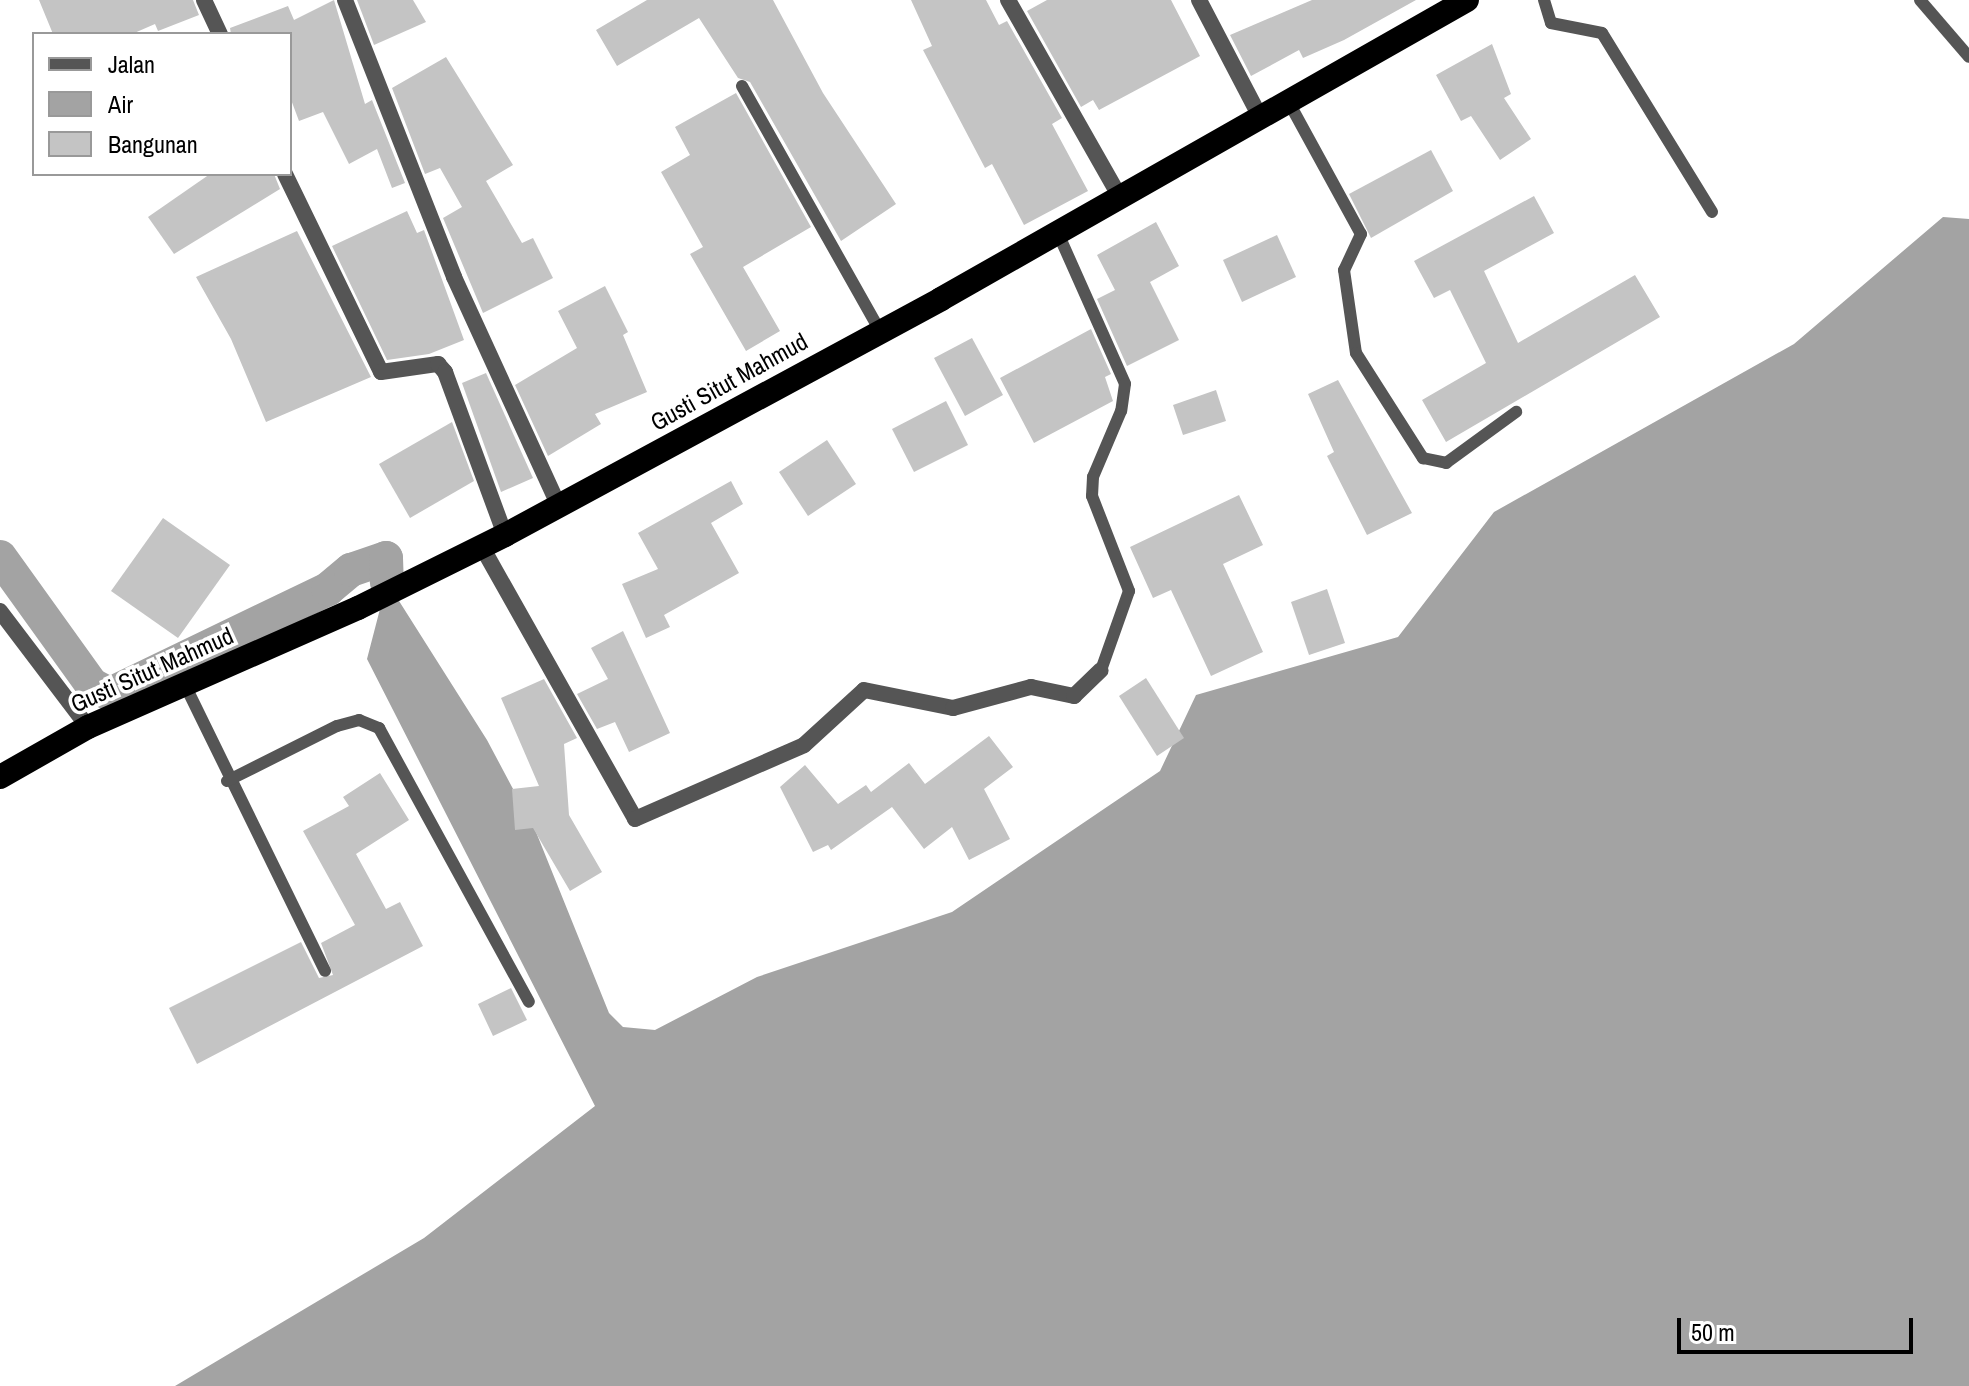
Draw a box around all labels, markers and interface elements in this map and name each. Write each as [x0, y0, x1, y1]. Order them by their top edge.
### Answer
legend [32, 32, 292, 176]
text: Jalan [108, 48, 155, 80]
text: Air [108, 88, 133, 120]
text: Bangunan [108, 128, 198, 160]
street label: Gusti Situt Mahmud [645, 327, 813, 437]
street label: Gusti Situt Mahmud [66, 621, 238, 719]
scale bar [1681, 1302, 1917, 1352]
text: 50 m [1691, 1316, 1735, 1348]

